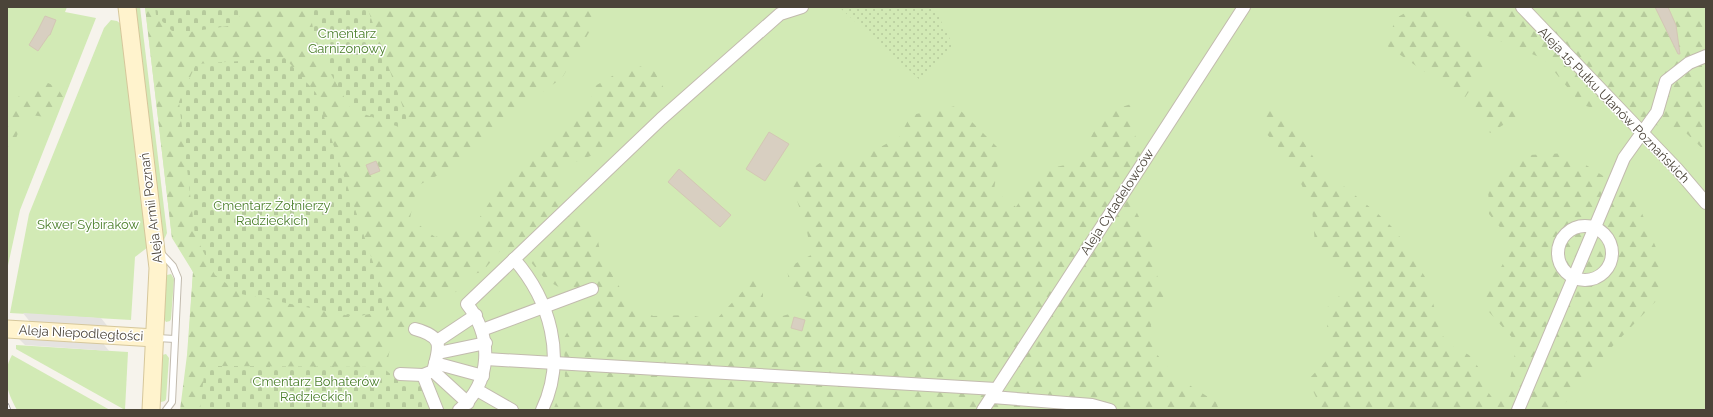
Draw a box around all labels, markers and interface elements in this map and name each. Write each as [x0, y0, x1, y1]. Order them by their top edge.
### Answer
street label: Aleja 15 Pułku Ułanów Poznańskich [1535, 24, 1693, 186]
park label: Cmentarz Garnizonowy [308, 26, 386, 56]
street label: Aleja Cytadelowców [1077, 146, 1157, 258]
street label: Aleja Armii Poznań [137, 152, 165, 264]
park label: Cmentarz Żołnierzy Radzieckich [213, 197, 331, 228]
park label: Skwer Sybiraków [37, 217, 139, 232]
street label: Aleja Niepodległości [18, 322, 144, 344]
park label: Cmentarz Bohaterów Radzieckich [252, 374, 380, 404]

